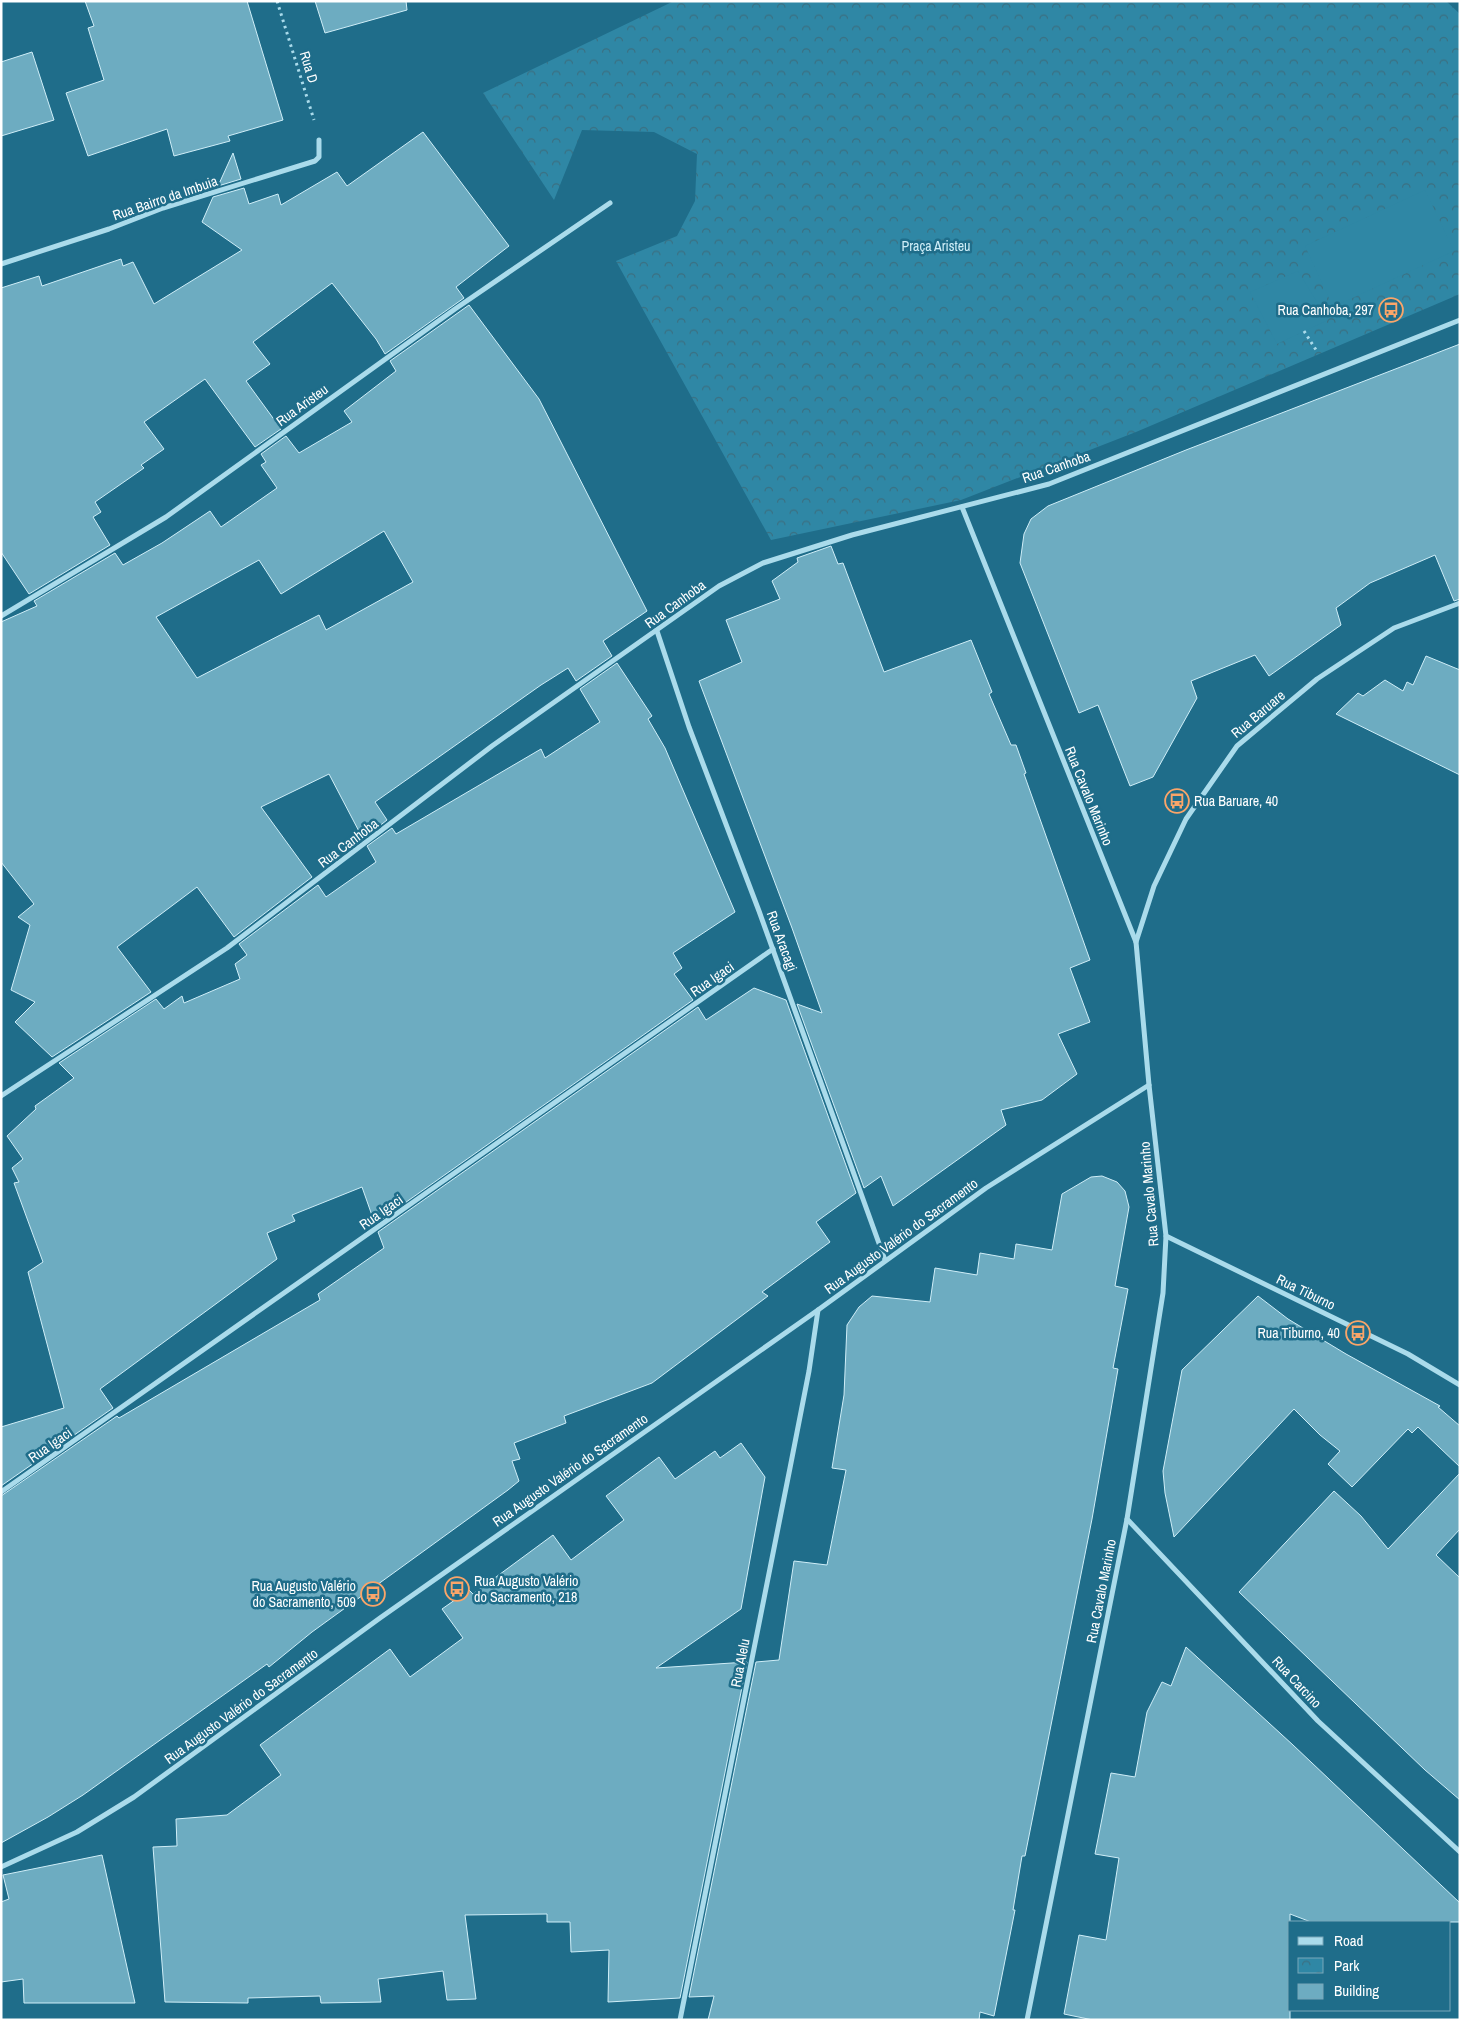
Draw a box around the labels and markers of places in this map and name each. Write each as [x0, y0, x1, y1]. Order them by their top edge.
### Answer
bus stop icon: Rua Canhoba, 297 [1378, 297, 1404, 323]
place label: Rua Canhoba, 297 [1278, 301, 1374, 319]
bus stop icon: Rua Baruare, 40 [1164, 788, 1190, 814]
place label: Rua Baruare, 40 [1194, 792, 1278, 810]
bus stop icon: Rua Tiburno, 40 [1345, 1320, 1371, 1346]
place label: Rua Tiburno, 40 [1257, 1324, 1340, 1342]
place label: Rua Augusto Valério do Sacramento, 218 [474, 1572, 578, 1606]
bus stop icon: Rua Augusto Valério do Sacramento, 218 [444, 1576, 470, 1602]
place label: Rua Augusto Valério do Sacramento, 509 [252, 1577, 356, 1611]
bus stop icon: Rua Augusto Valério do Sacramento, 509 [360, 1581, 386, 1607]

